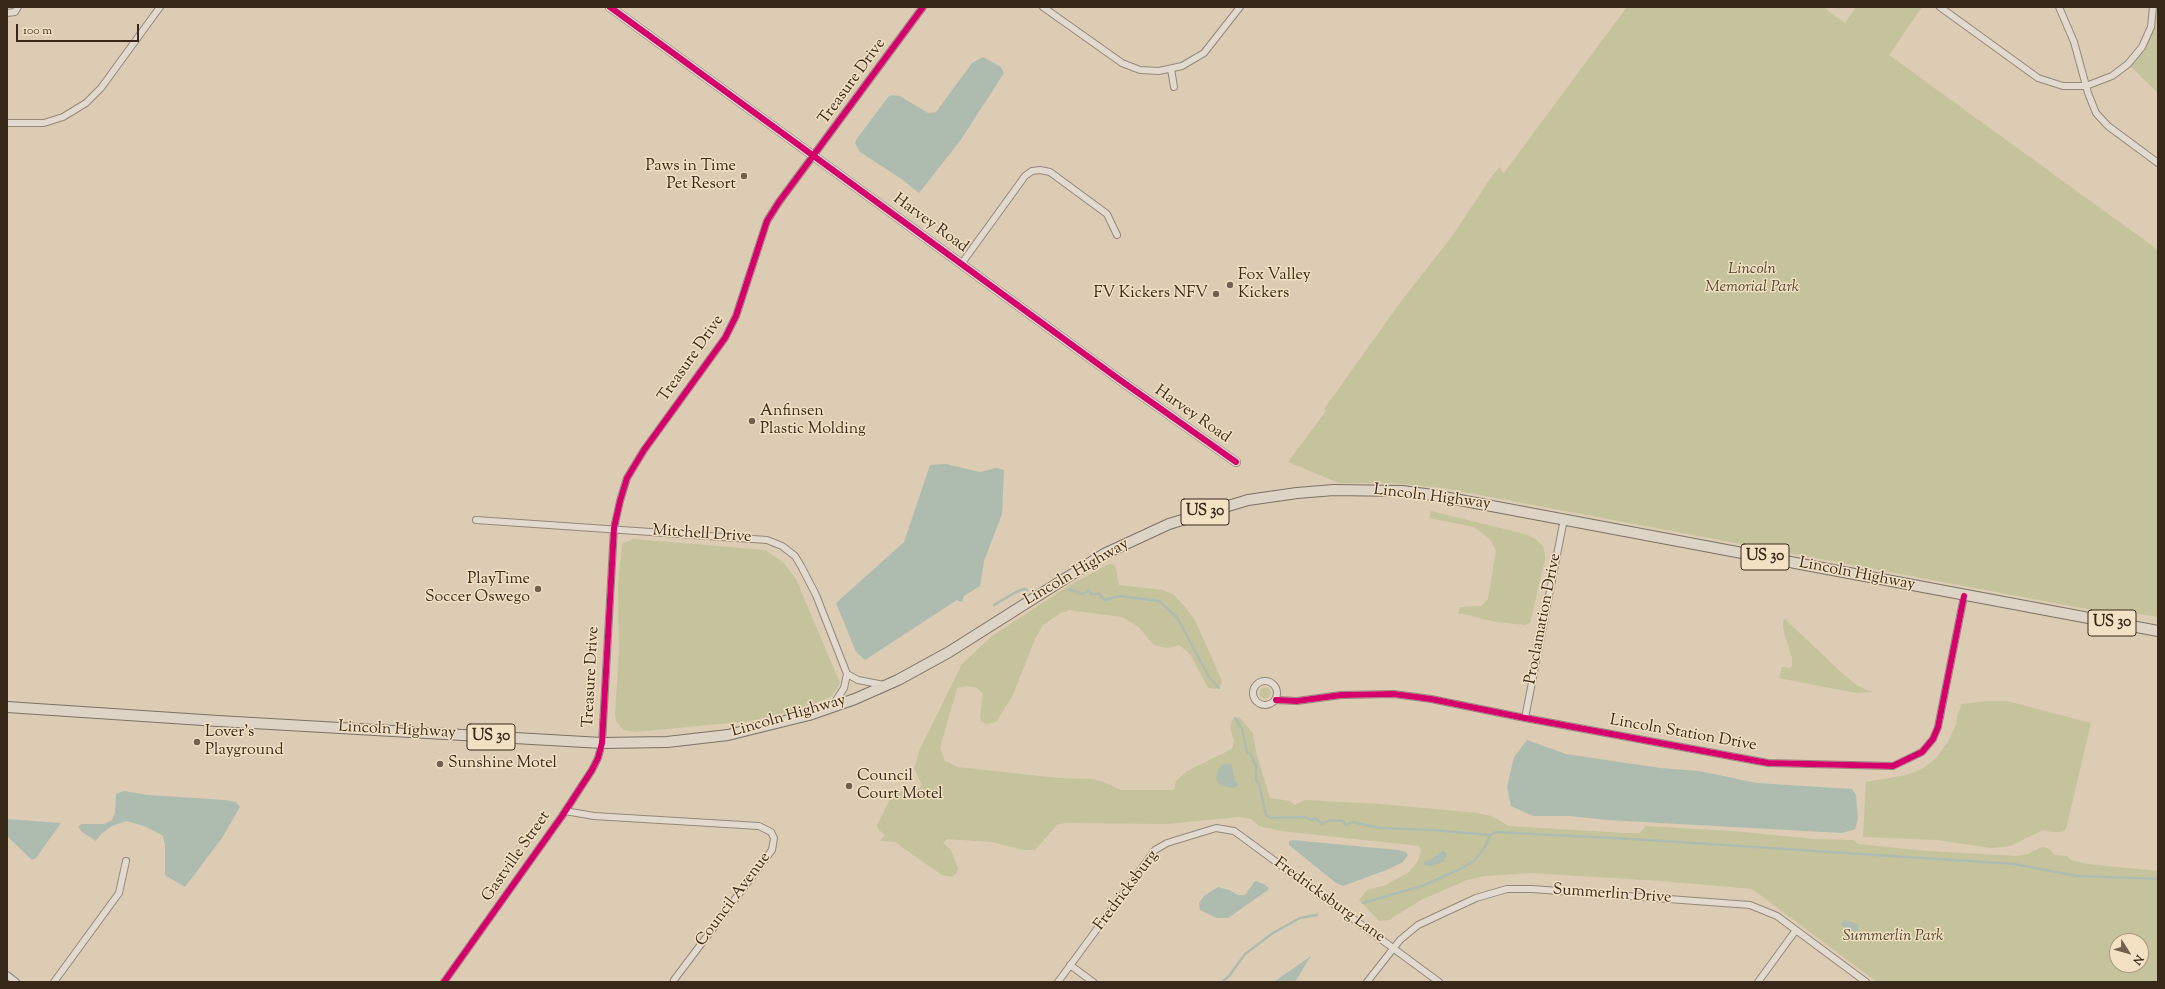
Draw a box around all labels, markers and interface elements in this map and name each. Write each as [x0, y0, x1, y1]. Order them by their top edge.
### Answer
scale bar [18, 16, 141, 42]
text: 100 m [23, 22, 52, 40]
street label: Treasure Drive [815, 35, 891, 129]
place label: Paws in Time Pet Resort [645, 157, 736, 195]
marker: Paws in Time Pet Resort [739, 171, 749, 181]
street label: Harvey Road [889, 190, 971, 258]
park label: Lincoln Memorial Park [1705, 260, 1799, 298]
place label: Fox Valley Kickers [1238, 266, 1311, 304]
marker: Fox Valley Kickers [1225, 280, 1235, 290]
place label: FV Kickers NFV [1094, 284, 1208, 304]
marker: FV Kickers NFV [1211, 289, 1221, 299]
street label: Treasure Drive [655, 312, 729, 406]
street label: Harvey Road [1150, 382, 1234, 448]
place label: Anfinsen Plastic Molding [760, 402, 866, 440]
marker: Anfinsen Plastic Molding [747, 416, 757, 426]
street label: Lincoln Highway [1372, 481, 1492, 515]
road number: US 30 [1181, 499, 1229, 525]
street label: Mitchell Drive [652, 522, 752, 548]
street label: Lincoln Highway [1021, 535, 1133, 611]
road number: US 30 [1741, 544, 1789, 570]
street label: Proclamation Drive [1522, 552, 1566, 686]
street label: Lincoln Highway [1797, 554, 1917, 596]
place label: PlayTime Soccer Oswego [425, 570, 530, 608]
marker: PlayTime Soccer Oswego [533, 584, 543, 594]
road number: US 30 [2088, 610, 2136, 636]
street label: Treasure Drive [580, 626, 604, 728]
street label: Lincoln Highway [730, 692, 848, 742]
street label: Lincoln Station Drive [1608, 712, 1758, 756]
street label: Lincoln Highway [338, 718, 456, 744]
place label: Lover's Playground [205, 723, 283, 761]
road number: US 30 [467, 724, 515, 750]
marker: Lover's Playground [192, 737, 202, 747]
place label: Sunshine Motel [448, 754, 557, 774]
marker: Sunshine Motel [435, 759, 445, 769]
place label: Council Court Motel [857, 767, 943, 805]
marker: Council Court Motel [844, 781, 854, 791]
street label: Gastville Street [479, 808, 555, 906]
street label: Fredricksburg [1091, 847, 1163, 935]
street label: Council Avenue [692, 849, 776, 951]
street label: Fredricksburg Lane [1270, 854, 1388, 948]
street label: Summerlin Drive [1552, 881, 1672, 909]
park label: Summerlin Park [1843, 927, 1943, 947]
north arrow [2109, 933, 2149, 973]
text: N [2129, 951, 2147, 968]

